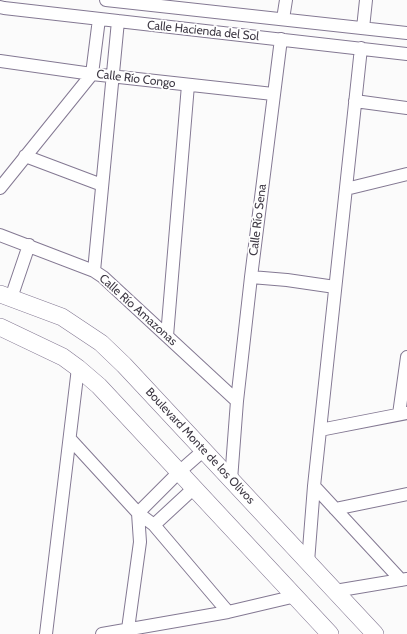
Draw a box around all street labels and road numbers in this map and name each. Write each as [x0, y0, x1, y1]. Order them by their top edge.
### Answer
street label: Calle Hacienda del Sol [146, 18, 260, 44]
street label: Calle Río Congo [96, 67, 176, 91]
street label: Calle Río Sena [246, 183, 270, 257]
street label: Calle Río Amazonas [96, 271, 180, 349]
street label: Boulevard Monte de los Olivos [142, 385, 258, 507]

